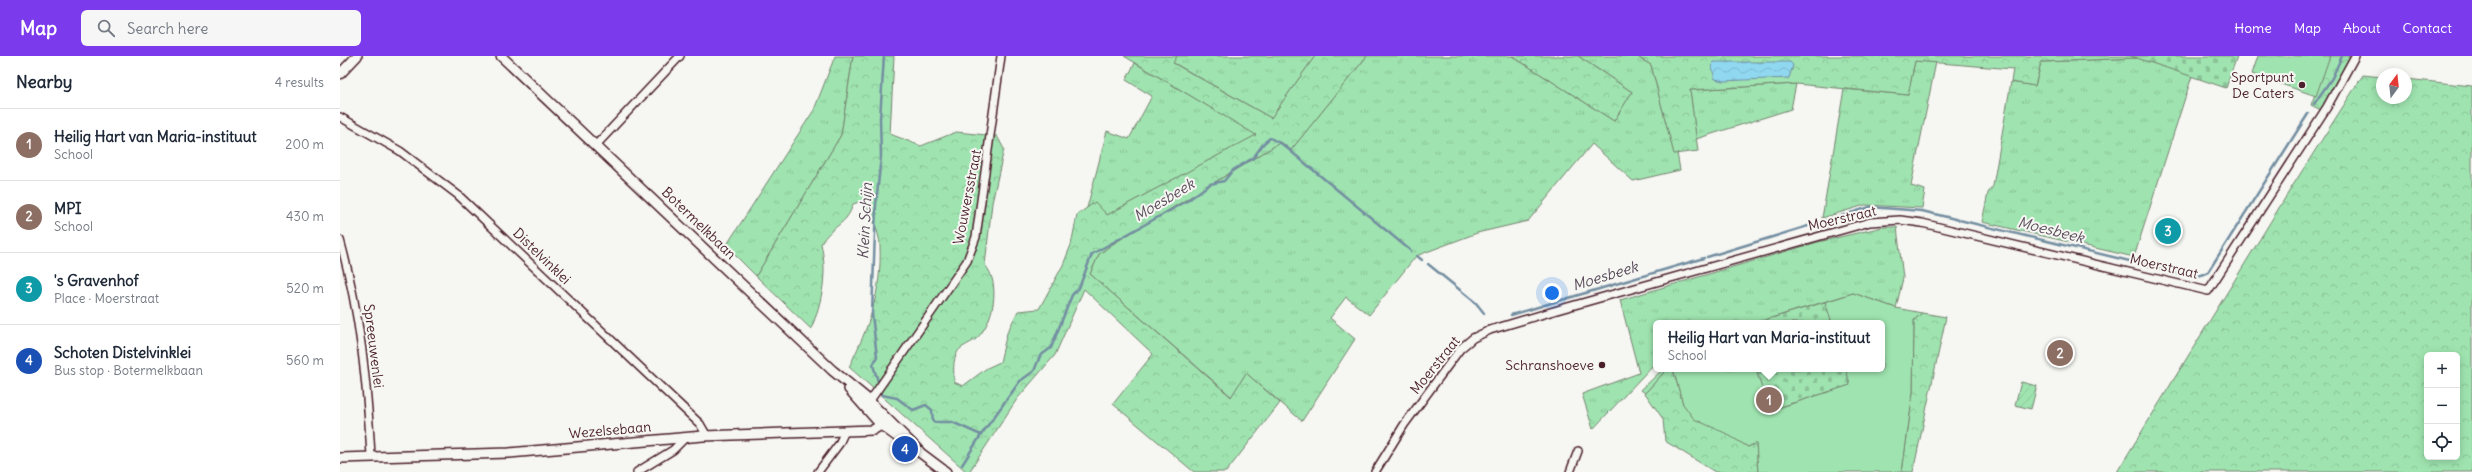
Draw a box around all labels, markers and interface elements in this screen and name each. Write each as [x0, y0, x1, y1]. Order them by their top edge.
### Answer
search box [81, 10, 361, 46]
text: Map [20, 16, 57, 40]
icon: search [95, 17, 117, 39]
text: Search here [127, 19, 208, 38]
text: Home [2234, 19, 2272, 37]
text: Map [2294, 19, 2321, 37]
text: About [2343, 19, 2381, 37]
text: Contact [2403, 19, 2452, 37]
place label: Sportpunt De Caters [2231, 68, 2294, 102]
north arrow [2376, 68, 2412, 104]
text: Nearby [16, 71, 72, 93]
text: 4 results [275, 74, 324, 91]
marker: Sportpunt De Caters [2297, 80, 2307, 90]
text: Heilig Hart van Maria-instituut [54, 127, 257, 146]
text: 1 [26, 136, 32, 153]
text: 200 m [285, 136, 324, 153]
text: School [54, 146, 93, 163]
street label: Wouwersstraat [949, 148, 985, 246]
water label: Moesbeek [1130, 173, 1199, 225]
water label: Klein Schijn [853, 182, 876, 260]
street label: Botermelkbaan [658, 183, 740, 263]
text: MPI [54, 199, 82, 218]
street label: Moerstraat [1806, 201, 1878, 235]
text: 2 [25, 208, 33, 225]
text: 430 m [286, 208, 324, 225]
water label: Moesbeek [2016, 212, 2087, 247]
pin: 3 [2155, 216, 2181, 246]
text: School [54, 218, 93, 235]
street label: Distelvinklei [509, 224, 575, 288]
street label: Moerstraat [2128, 249, 2200, 283]
water label: Moesbeek [1570, 256, 1641, 294]
text: 's Gravenhof [54, 271, 139, 290]
text: 3 [25, 280, 33, 297]
text: 520 m [286, 280, 324, 297]
your location [1542, 283, 1562, 303]
text: Place · Moerstraat [54, 290, 159, 307]
street label: Spreeuwenlei [360, 303, 388, 389]
popup [1653, 320, 1885, 372]
text: Heilig Hart van Maria-instituut [1668, 328, 1870, 347]
street label: Moerstraat [1406, 332, 1464, 398]
pin: 2 [2047, 338, 2073, 368]
text: Schoten Distelvinklei [54, 343, 191, 362]
text: School [1668, 347, 1707, 364]
text: 4 [25, 352, 33, 369]
text: 560 m [286, 352, 324, 369]
map controls [2424, 352, 2460, 460]
button: + [2424, 352, 2460, 388]
place label: Schranshoeve [1505, 356, 1594, 374]
marker: Schranshoeve [1597, 360, 1607, 370]
text: Bus stop · Botermelkbaan [54, 362, 203, 379]
pin: 1 [1756, 385, 1782, 415]
button: − [2424, 388, 2460, 424]
street label: Wezelsebaan [568, 417, 652, 443]
button: locate [2424, 424, 2460, 460]
pin: 4 [892, 434, 918, 464]

